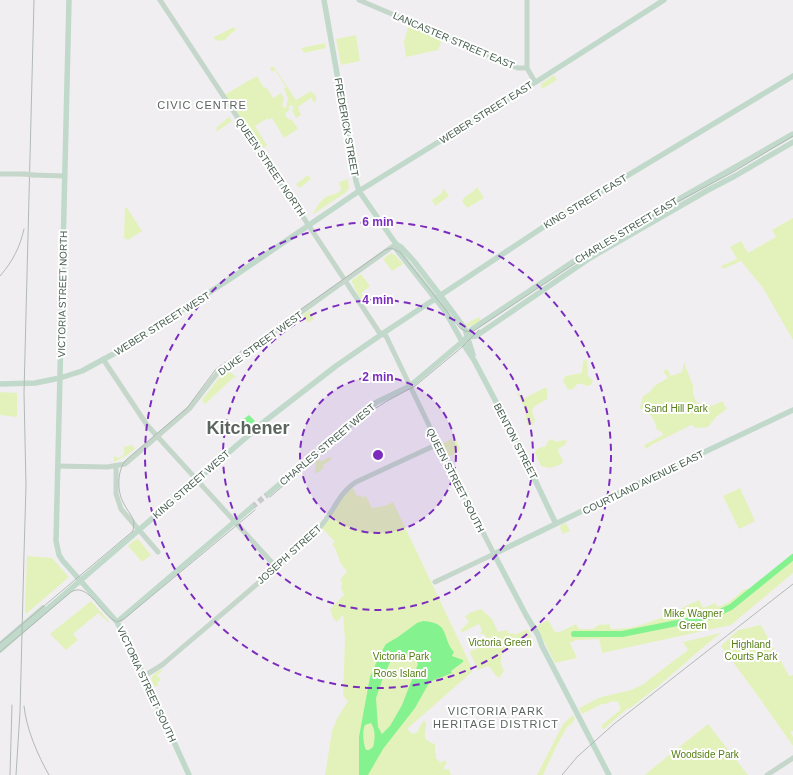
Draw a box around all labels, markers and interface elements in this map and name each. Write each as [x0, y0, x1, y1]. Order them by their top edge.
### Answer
street label: LANCASTER STREET EAST [391, 10, 516, 71]
street label: FREDERICK STREET [332, 77, 361, 177]
street label: WEBER STREET EAST [438, 79, 535, 146]
district label: CIVIC CENTRE [157, 99, 247, 111]
street label: QUEEN STREET NORTH [234, 116, 308, 218]
street label: KING STREET EAST [542, 172, 629, 231]
street label: CHARLES STREET EAST [573, 195, 680, 266]
text: 6 min [362, 215, 394, 229]
street label: VICTORIA STREET NORTH [56, 231, 69, 357]
street label: WEBER STREET WEST [113, 290, 212, 357]
text: 4 min [362, 293, 394, 307]
street label: DUKE STREET WEST [216, 309, 305, 378]
text: 2 min [362, 370, 394, 384]
street label: CHARLES STREET WEST [277, 401, 377, 487]
street label: BENTON STREET [492, 401, 539, 481]
park label: Sand Hill Park [644, 403, 709, 414]
district label: Kitchener [206, 418, 290, 438]
street label: QUEEN STREET SOUTH [424, 426, 487, 534]
street label: KING STREET WEST [151, 448, 232, 521]
centre of rings [371, 448, 385, 462]
street label: COURTLAND AVENUE EAST [581, 448, 706, 517]
street label: JOSEPH STREET [255, 523, 324, 586]
park label: Mike Wagner Green [664, 608, 723, 631]
street label: VICTORIA STREET SOUTH [115, 625, 178, 744]
park label: Victoria Green [468, 637, 532, 648]
park label: Highland Courts Park [725, 639, 778, 662]
park label: Victoria Park [373, 651, 430, 662]
park label: Roos Island [374, 668, 426, 679]
district label: VICTORIA PARK HERITAGE DISTRICT [433, 705, 559, 730]
park label: Woodside Park [671, 749, 740, 760]

